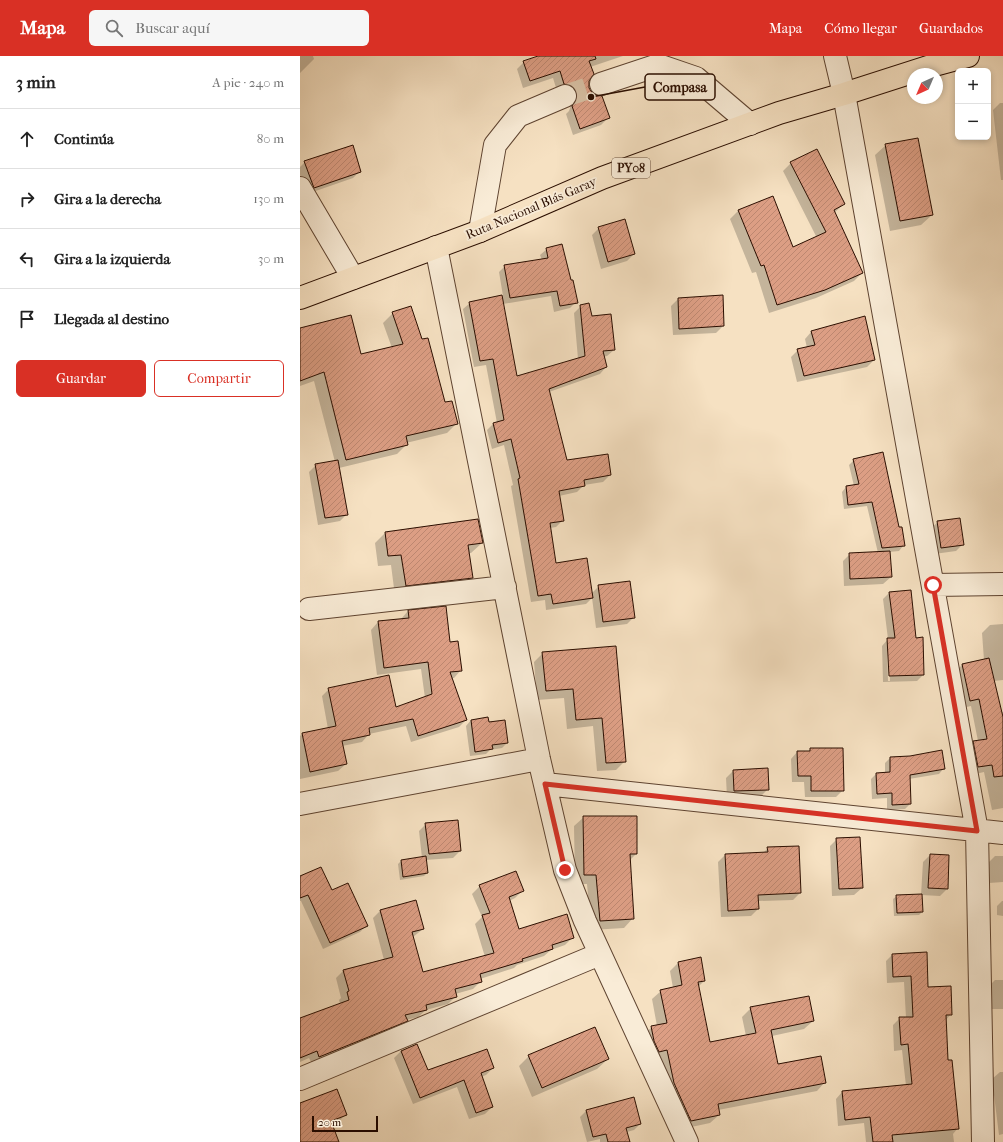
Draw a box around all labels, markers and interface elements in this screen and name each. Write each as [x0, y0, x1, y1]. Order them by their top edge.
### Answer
search box [89, 10, 369, 46]
text: Mapa [20, 17, 65, 39]
icon: search [103, 17, 125, 39]
text: Buscar aquí [135, 19, 210, 37]
text: Mapa [769, 20, 802, 37]
text: Cómo llegar [824, 20, 897, 37]
text: Guardados [919, 20, 983, 37]
north arrow [907, 68, 943, 104]
map controls [955, 68, 991, 140]
button: + [955, 68, 991, 104]
text: 3 min [16, 72, 56, 92]
callout: Compasa [645, 74, 715, 100]
text: A pie · 240 m [212, 75, 284, 90]
text: Compasa [653, 79, 707, 96]
button: − [955, 104, 991, 140]
icon: ahead [16, 128, 38, 150]
text: Continúa [54, 130, 114, 148]
text: 80 m [257, 131, 284, 146]
road number: PY08 [612, 158, 650, 178]
street label: Ruta Nacional Blás Garay [463, 173, 600, 242]
icon: right [16, 188, 38, 210]
text: Gira a la derecha [54, 190, 161, 208]
text: 130 m [253, 191, 284, 206]
icon: left [16, 248, 38, 270]
text: Gira a la izquierda [54, 250, 170, 268]
text: 30 m [258, 251, 284, 266]
icon: arrive [16, 308, 38, 330]
text: Llegada al destino [54, 310, 169, 328]
button: Guardar [16, 360, 146, 397]
button: Compartir [154, 360, 284, 397]
route start [924, 576, 942, 594]
route end [556, 861, 574, 879]
scale bar [312, 1114, 378, 1133]
text: 20 m [318, 1116, 341, 1129]

